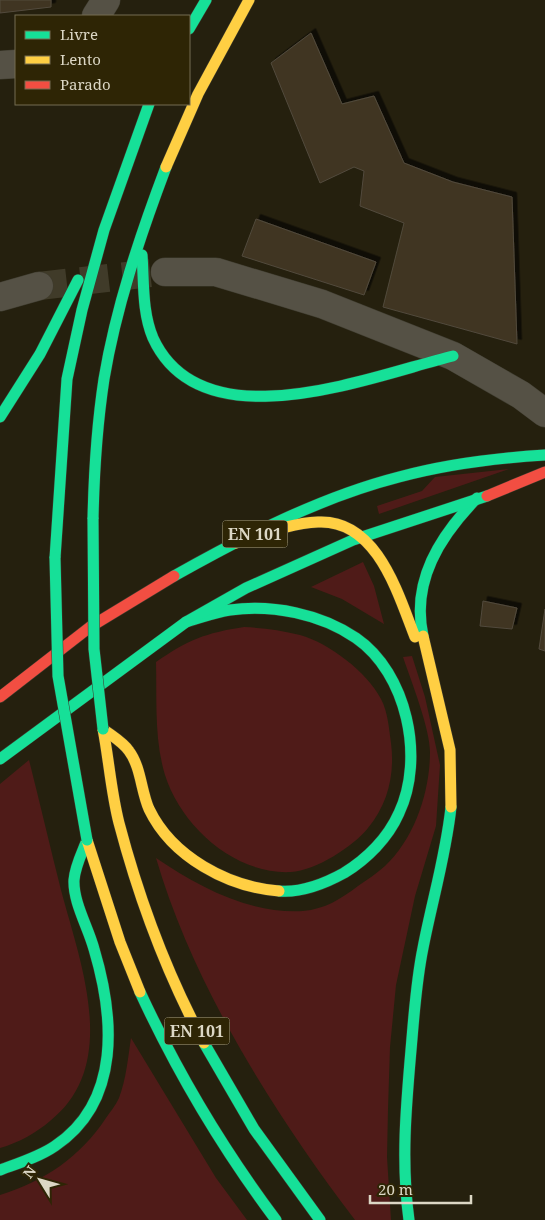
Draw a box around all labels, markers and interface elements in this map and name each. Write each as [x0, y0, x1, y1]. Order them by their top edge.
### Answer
legend [15, 15, 190, 105]
text: Livre [60, 24, 98, 44]
text: Lento [60, 49, 101, 69]
text: Parado [60, 74, 111, 94]
road number: EN 101 [222, 520, 288, 548]
road number: EN 101 [164, 1018, 230, 1044]
north arrow [15, 1155, 65, 1205]
text: N [18, 1162, 40, 1182]
scale bar [370, 1172, 471, 1204]
text: 20 m [378, 1179, 413, 1199]

